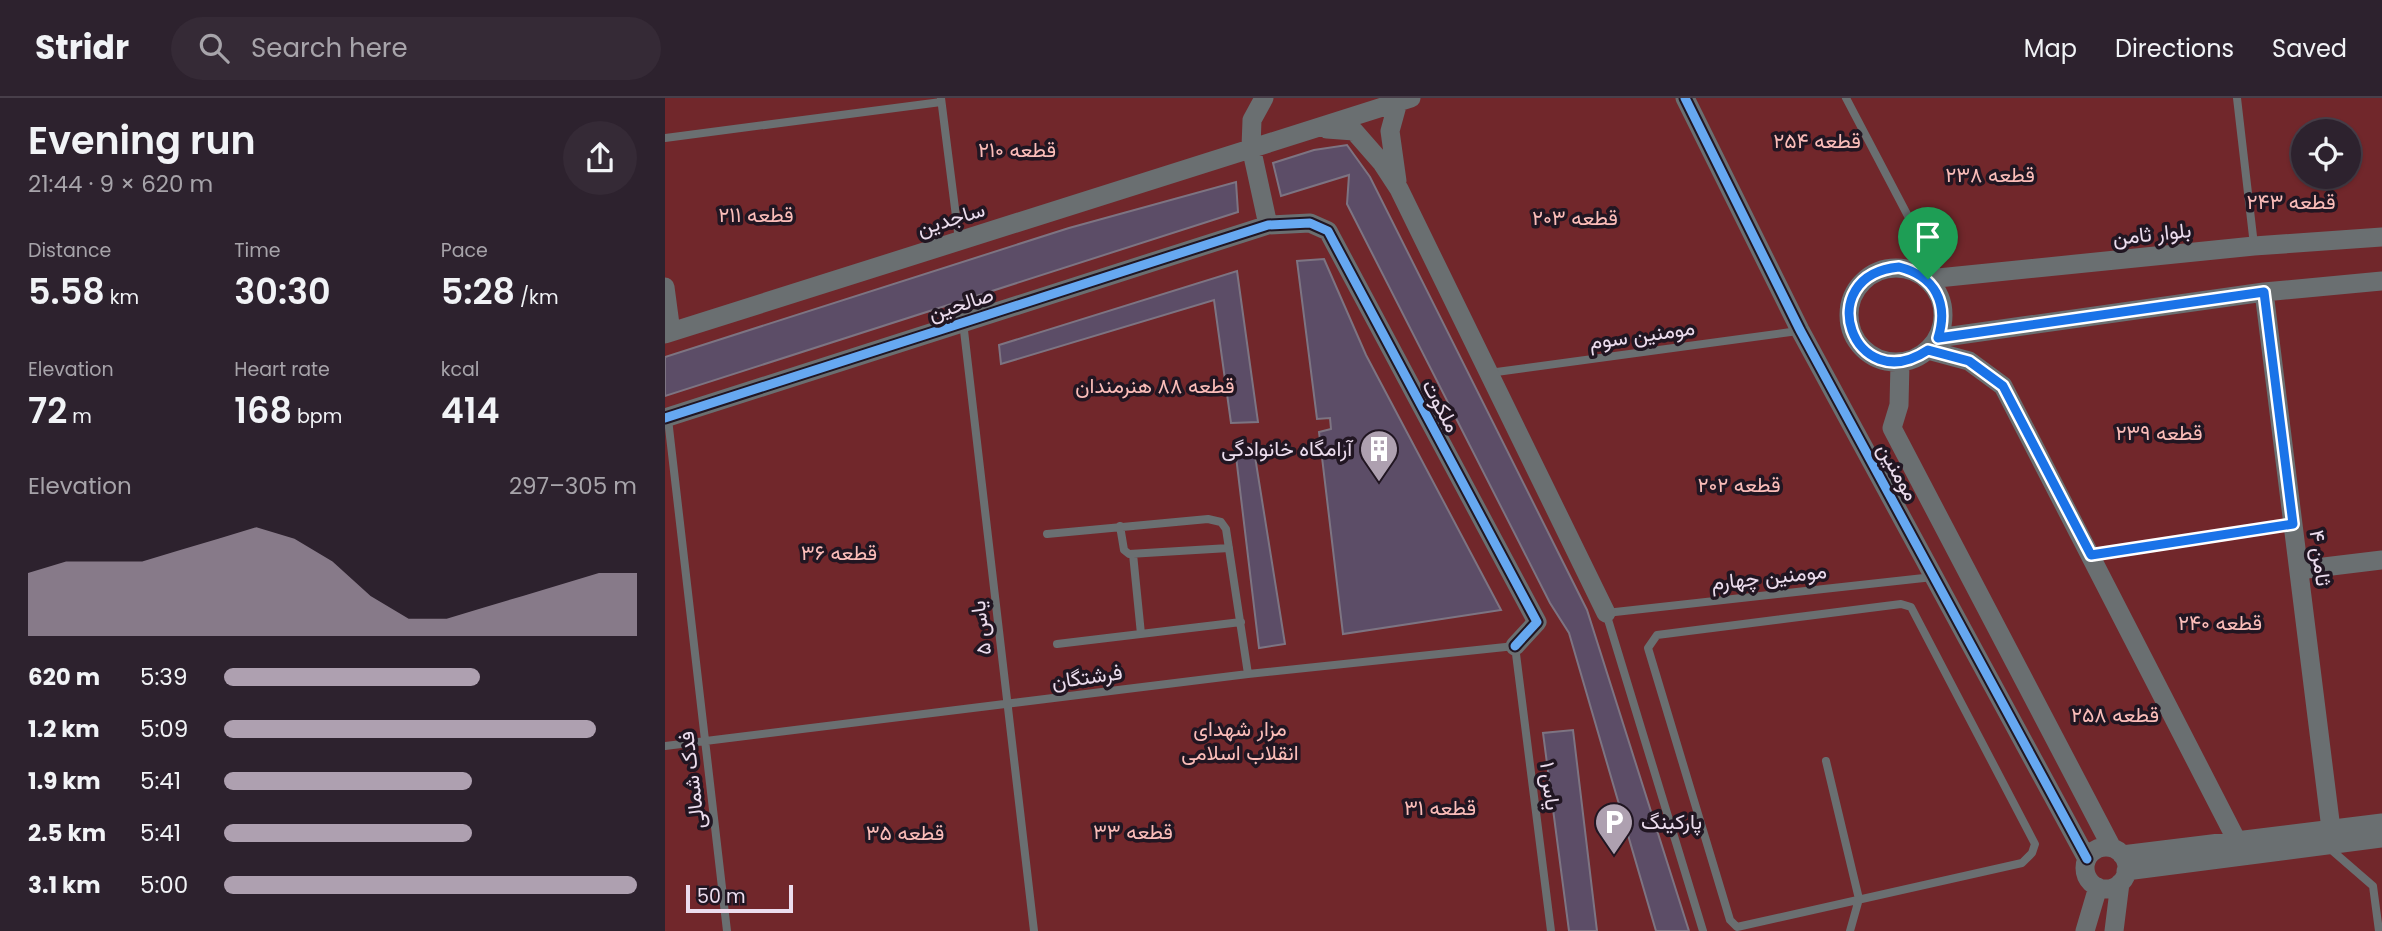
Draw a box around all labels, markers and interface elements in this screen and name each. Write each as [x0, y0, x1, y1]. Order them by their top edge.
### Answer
search box [171, 17, 661, 80]
text: Stridr [35, 24, 129, 71]
icon: search [195, 29, 233, 67]
text: Search here [251, 30, 408, 66]
text: Map [2024, 32, 2077, 65]
text: Directions [2115, 32, 2234, 65]
text: Saved [2272, 32, 2347, 65]
text: Evening run [28, 114, 256, 167]
map controls [2291, 119, 2361, 189]
button: locate [2291, 119, 2361, 189]
button: share [563, 121, 637, 195]
park label: قطعه ۲۵۴ [1773, 126, 1861, 155]
park label: قطعه ۲۱۰ [978, 135, 1056, 164]
park label: قطعه ۲۳۸ [1945, 160, 2035, 189]
text: 21:44 · 9 × 620 m [28, 168, 213, 200]
park label: قطعه ۲۴۳ [2246, 187, 2336, 216]
street label: ساجدین [913, 194, 988, 243]
park label: قطعه ۲۱۱ [718, 200, 794, 229]
park label: قطعه ۲۰۳ [1532, 203, 1618, 232]
pin [1898, 207, 1958, 279]
street label: بلوار ثامن [2111, 215, 2193, 252]
icon: arrive [1909, 218, 1947, 256]
text: Distance [28, 237, 111, 264]
text: Time [234, 237, 281, 264]
text: Pace [441, 237, 488, 264]
text: 5.58 [28, 267, 105, 316]
text: 30:30 [234, 267, 331, 316]
text: 5:28 [441, 267, 515, 316]
street label: صالحین [925, 279, 997, 328]
text: km [105, 284, 139, 311]
text: /km [515, 284, 558, 311]
street label: مومنین سوم [1587, 313, 1697, 356]
text: Elevation [28, 356, 114, 383]
text: Heart rate [234, 356, 330, 383]
text: kcal [441, 356, 480, 383]
park label: قطعه ۸۸ هنرمندان [1075, 371, 1235, 400]
street label: ملکوت [1415, 374, 1467, 437]
text: 72 [28, 386, 67, 435]
text: 168 [234, 386, 292, 435]
text: 414 [441, 386, 500, 435]
text: m [67, 403, 92, 430]
text: bpm [292, 403, 342, 430]
park label: قطعه ۲۳۹ [2115, 418, 2203, 447]
building icon: آرامگاه خانوادگی [1358, 428, 1400, 483]
place label: آرامگاه خانوادگی [1221, 434, 1354, 463]
street label: مومنین [1871, 437, 1926, 506]
text: Elevation [28, 470, 132, 502]
text: 297–305 m [509, 470, 637, 502]
park label: قطعه ۲۰۲ [1697, 470, 1781, 499]
street label: ثامن ۴ [2303, 528, 2338, 588]
park label: قطعه ۳۶ [801, 538, 877, 567]
street label: مومنین چهارم [1710, 556, 1828, 597]
street label: یاس ۵ [963, 599, 998, 657]
park label: قطعه ۲۴۰ [2178, 608, 2262, 637]
street label: فرشتگان [1050, 657, 1124, 696]
text: 620 m [28, 661, 100, 693]
text: 5:39 [140, 661, 187, 693]
park label: قطعه ۲۵۸ [2071, 700, 2159, 729]
text: 1.2 km [28, 713, 100, 745]
text: 5:09 [140, 713, 188, 745]
park label: مزار شهدای انقلاب اسلامی [1181, 714, 1299, 767]
street label: فدک شمالی [671, 730, 712, 831]
street label: یاس ۱ [1533, 760, 1568, 812]
text: 1.9 km [28, 765, 101, 797]
text: 5:41 [140, 765, 181, 797]
park label: قطعه ۳۱ [1404, 793, 1476, 822]
parking icon: پارکینگ [1593, 801, 1635, 856]
place label: پارکینگ [1641, 807, 1702, 836]
text: 2.5 km [28, 817, 106, 849]
text: 5:41 [140, 817, 181, 849]
park label: قطعه ۳۳ [1093, 817, 1173, 846]
park label: قطعه ۳۵ [866, 818, 944, 847]
text: 3.1 km [28, 869, 101, 901]
text: 5:00 [140, 869, 188, 901]
scale bar [686, 882, 793, 914]
text: 50 m [697, 883, 746, 910]

